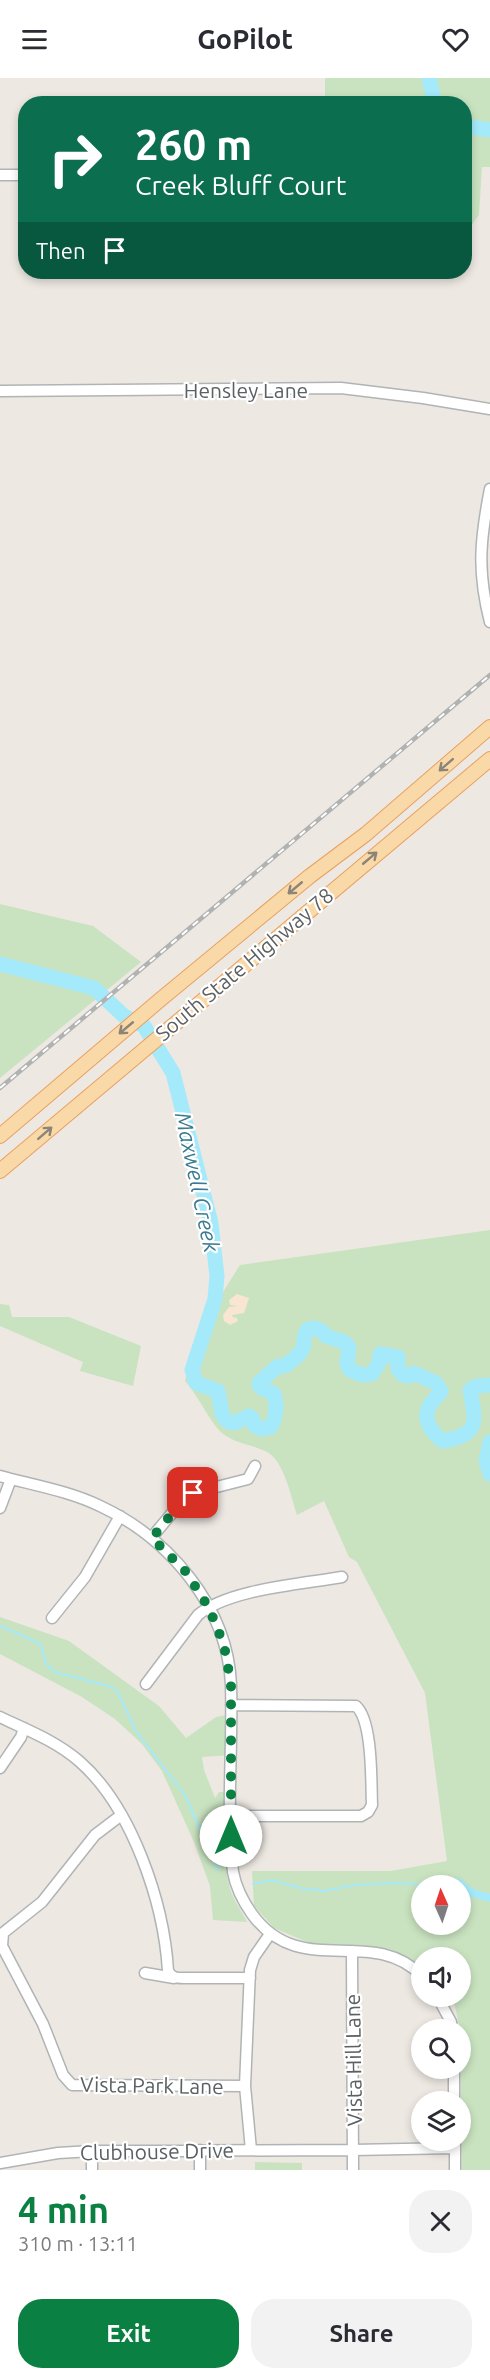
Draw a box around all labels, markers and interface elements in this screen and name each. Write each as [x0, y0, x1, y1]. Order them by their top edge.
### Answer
icon: menu [18, 23, 51, 56]
icon: heart [439, 23, 472, 56]
text: GoPilot [197, 24, 293, 54]
icon: right [36, 120, 114, 198]
text: 260 m [135, 121, 252, 168]
text: Creek Bluff Court [135, 170, 346, 200]
icon: arrive [98, 234, 131, 267]
text: Then [36, 238, 86, 263]
street label: Hensley Lane [184, 378, 308, 402]
one-way arrow [439, 758, 454, 772]
one-way arrow [362, 851, 377, 865]
one-way arrow [287, 882, 303, 895]
street label: South State Highway 78 [150, 883, 338, 1045]
one-way arrow [119, 1021, 134, 1035]
water label: Maxwell Creek [171, 1110, 225, 1255]
one-way arrow [37, 1127, 53, 1140]
pin [167, 1467, 218, 1518]
icon: arrive [176, 1476, 209, 1509]
position arrow [199, 1804, 263, 1868]
north arrow [411, 1875, 471, 1935]
map controls [411, 1875, 471, 2151]
button: sound [411, 1947, 471, 2007]
street label: Vista Hill Lane [340, 1993, 366, 2127]
button: search [411, 2019, 471, 2079]
street label: Vista Park Lane [80, 2072, 224, 2098]
button: layers [411, 2091, 471, 2151]
street label: Clubhouse Drive [80, 2138, 234, 2164]
text: 4 min [18, 2189, 109, 2230]
button: close [409, 2190, 472, 2253]
text: 310 m · 13:11 [18, 2232, 138, 2255]
button: Exit [18, 2299, 239, 2368]
button: Share [251, 2299, 472, 2368]

